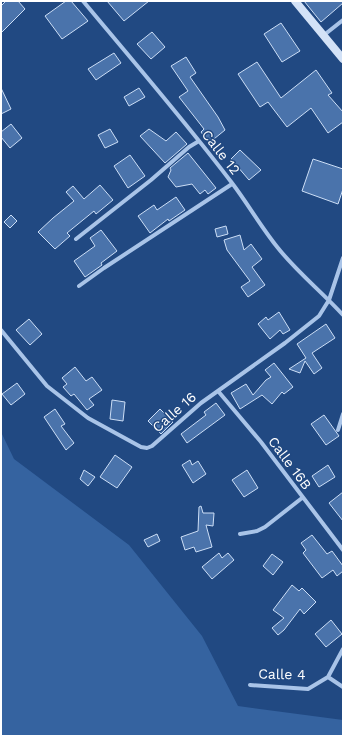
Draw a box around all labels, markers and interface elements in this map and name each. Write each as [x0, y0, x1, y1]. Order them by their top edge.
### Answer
street label: Calle 12 [199, 126, 243, 178]
street label: Calle 16 [149, 389, 199, 435]
street label: Calle 16B [265, 434, 315, 492]
street label: Calle 4 [258, 666, 306, 682]

